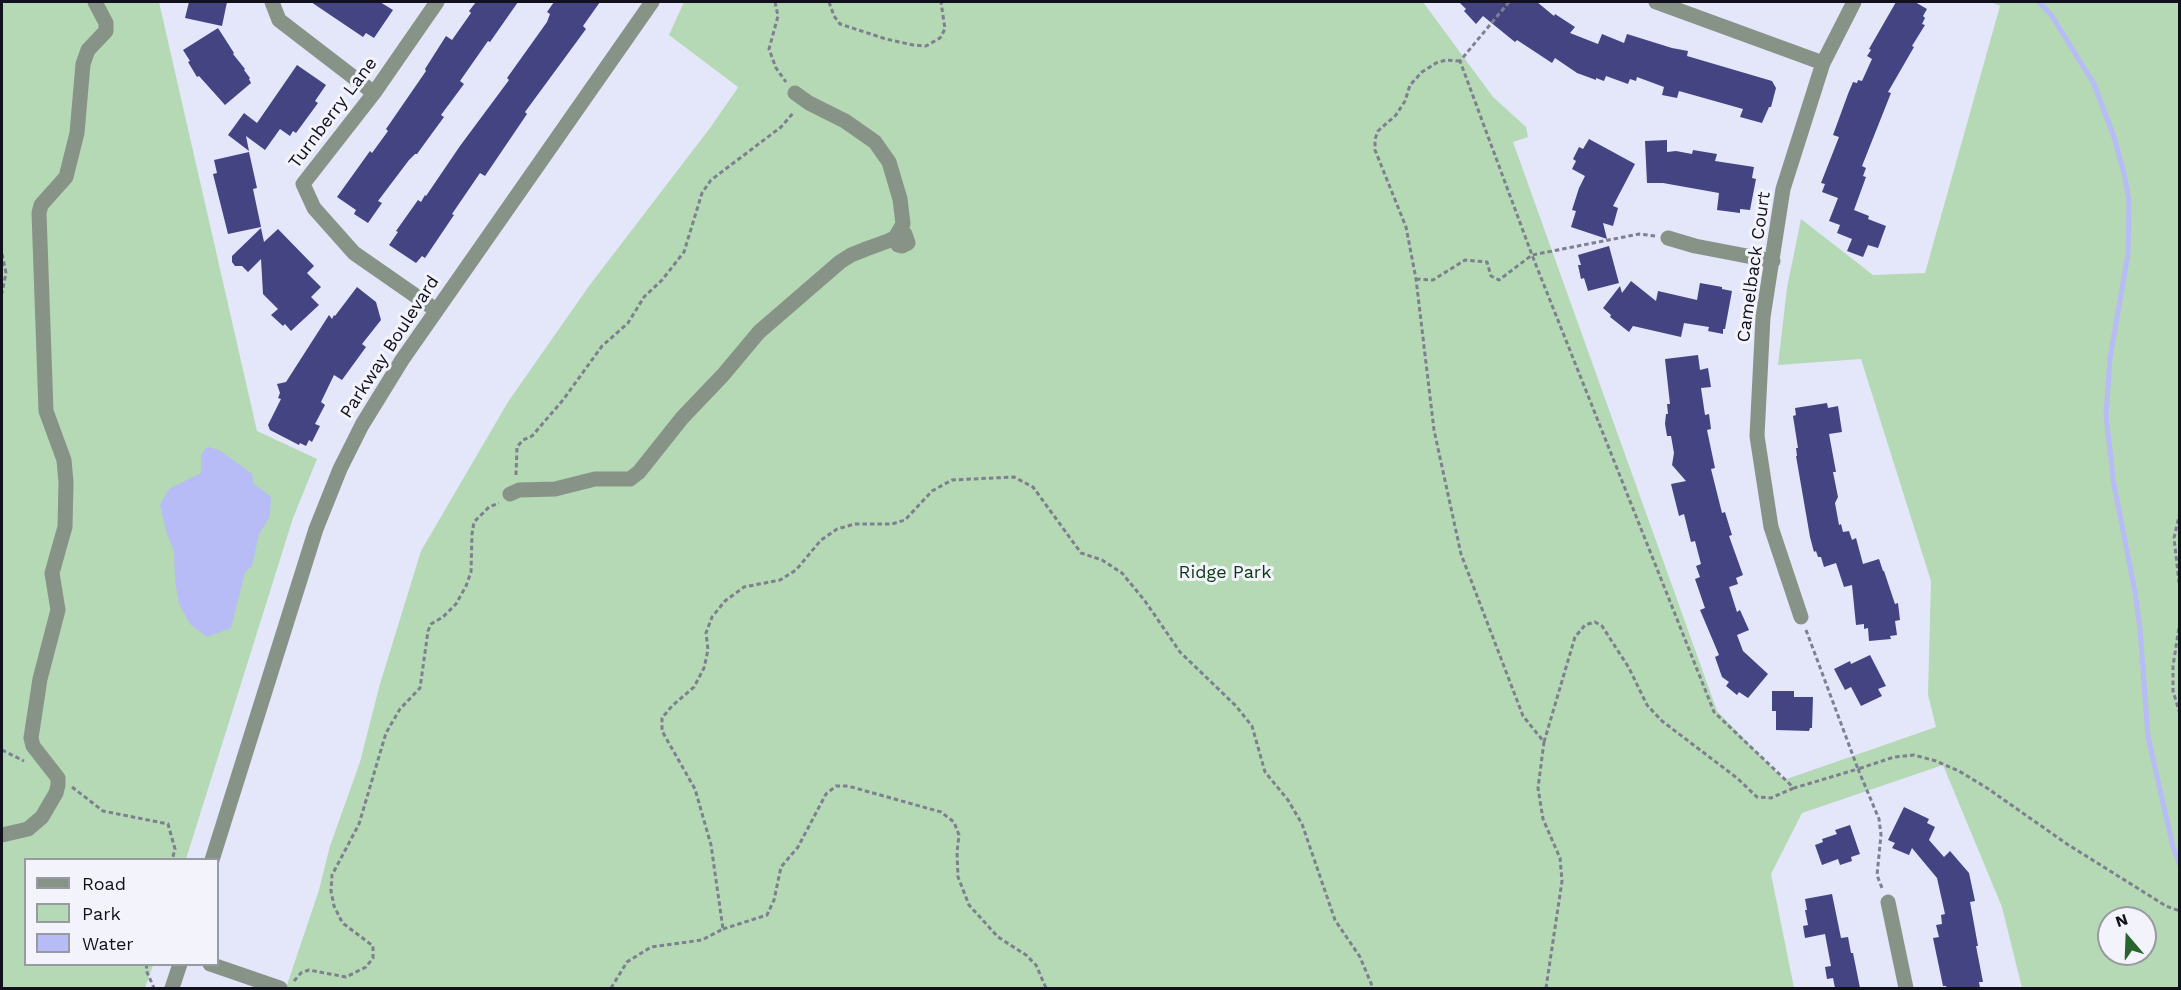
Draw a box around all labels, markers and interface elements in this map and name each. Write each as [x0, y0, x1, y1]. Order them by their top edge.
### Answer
street label: Turnberry Lane [284, 53, 382, 173]
street label: Camelback Court [1733, 190, 1775, 344]
street label: Parkway Boulevard [336, 272, 444, 422]
park label: Ridge Park [1179, 562, 1271, 584]
legend [24, 858, 219, 966]
text: Road [82, 873, 126, 894]
text: Park [82, 903, 121, 924]
north arrow [2097, 906, 2157, 966]
text: N [2113, 909, 2130, 931]
text: Water [82, 933, 134, 954]

